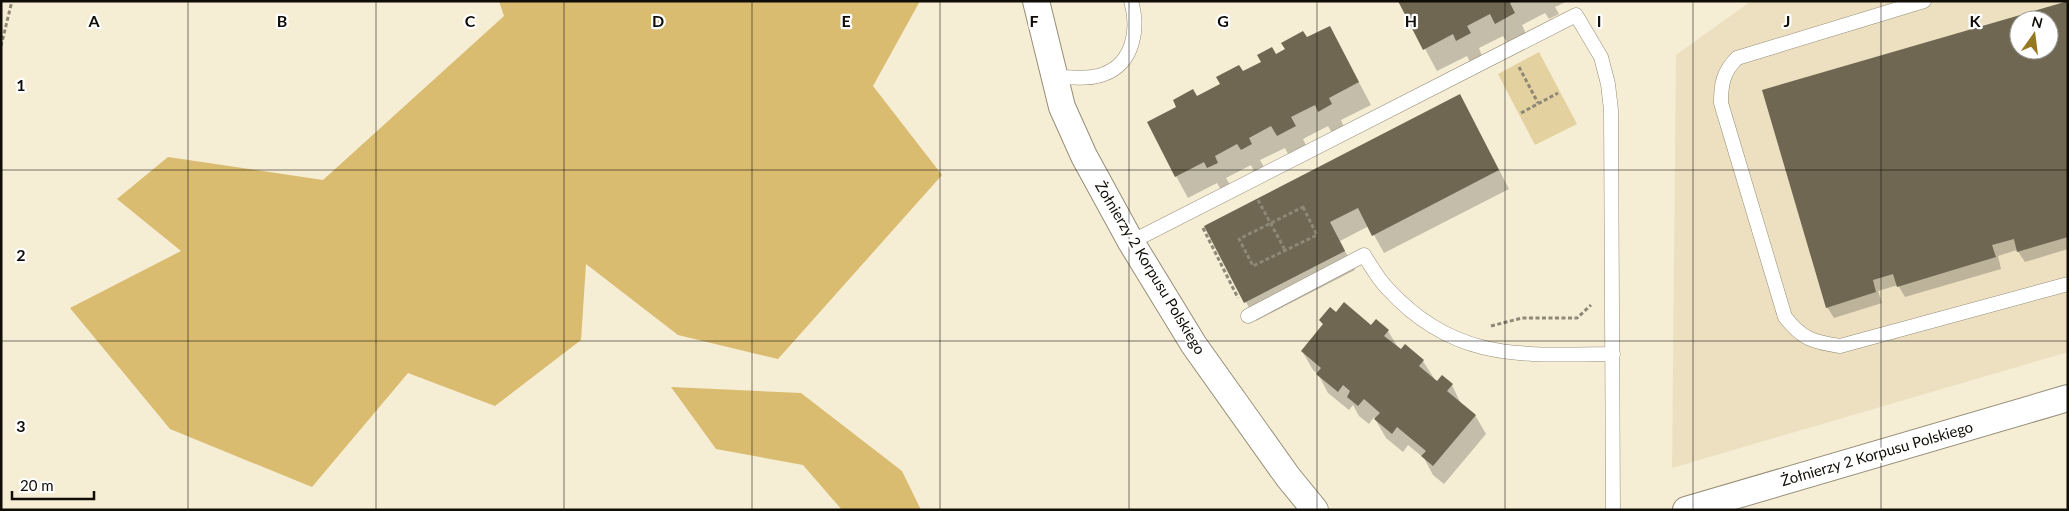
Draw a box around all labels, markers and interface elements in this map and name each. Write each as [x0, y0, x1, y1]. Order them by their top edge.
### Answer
north arrow [2009, 10, 2059, 60]
text: A [87, 11, 100, 30]
text: B [277, 11, 287, 30]
text: C [465, 11, 476, 30]
text: D [652, 11, 664, 30]
text: E [841, 11, 851, 30]
text: F [1029, 11, 1039, 30]
text: G [1217, 11, 1229, 30]
text: H [1405, 11, 1417, 30]
text: I [1597, 11, 1601, 30]
text: J [1784, 11, 1790, 30]
text: K [1970, 11, 1982, 30]
text: N [2030, 12, 2045, 31]
text: 1 [16, 75, 26, 94]
street label: Żołnierzy 2 Korpusu Polskiego [1092, 178, 1210, 357]
text: 2 [16, 245, 26, 264]
text: 3 [16, 416, 26, 435]
street label: Żołnierzy 2 Korpusu Polskiego [1779, 417, 1975, 489]
scale bar [12, 468, 95, 500]
text: 20 m [20, 476, 54, 494]

